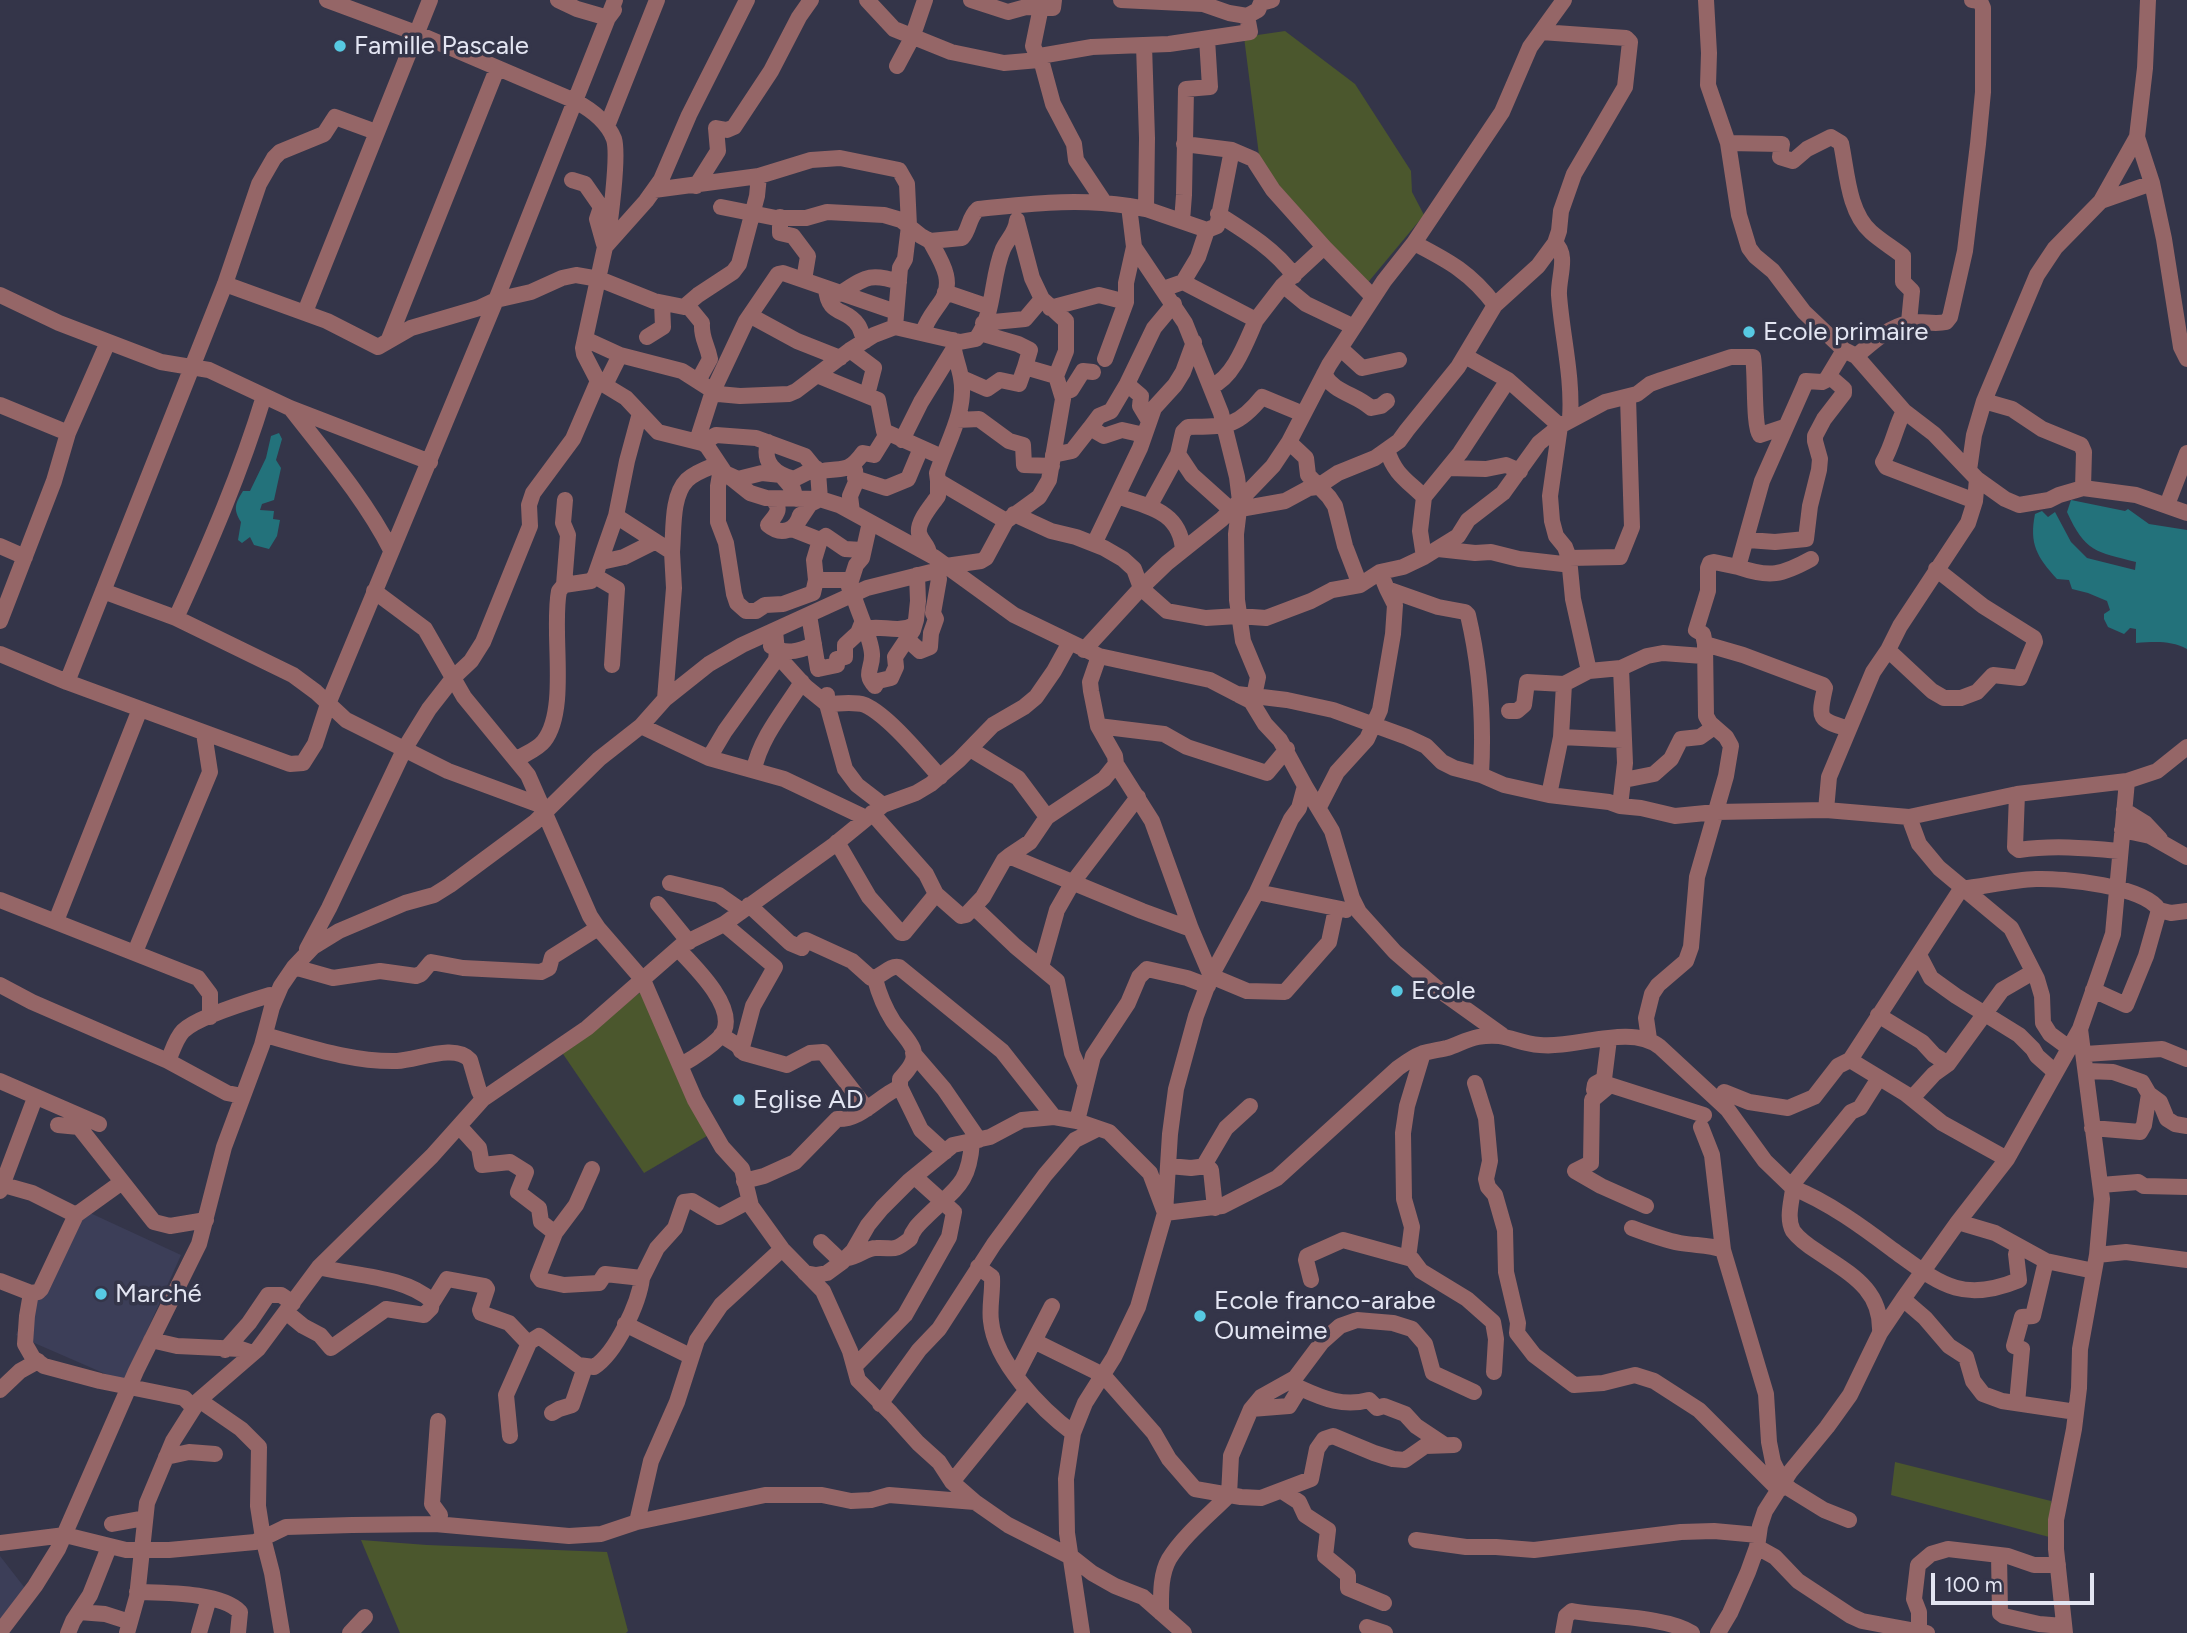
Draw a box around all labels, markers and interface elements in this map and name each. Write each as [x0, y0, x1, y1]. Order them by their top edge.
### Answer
place label: Famille Pascale [354, 30, 529, 62]
marker: Famille Pascale [332, 38, 348, 54]
place label: Ecole primaire [1763, 316, 1928, 348]
marker: Ecole primaire [1741, 324, 1757, 340]
place label: Ecole [1411, 975, 1475, 1007]
marker: Ecole [1389, 983, 1405, 999]
place label: Eglise AD [753, 1084, 864, 1116]
marker: Eglise AD [731, 1092, 747, 1108]
place label: Marché [115, 1278, 202, 1310]
place label: Ecole franco-arabe Oumeime [1214, 1285, 1436, 1346]
marker: Marché [93, 1286, 109, 1302]
marker: Ecole franco-arabe Oumeime [1192, 1308, 1208, 1324]
scale bar [1935, 1560, 2098, 1604]
text: 100 m [1944, 1572, 2003, 1597]

